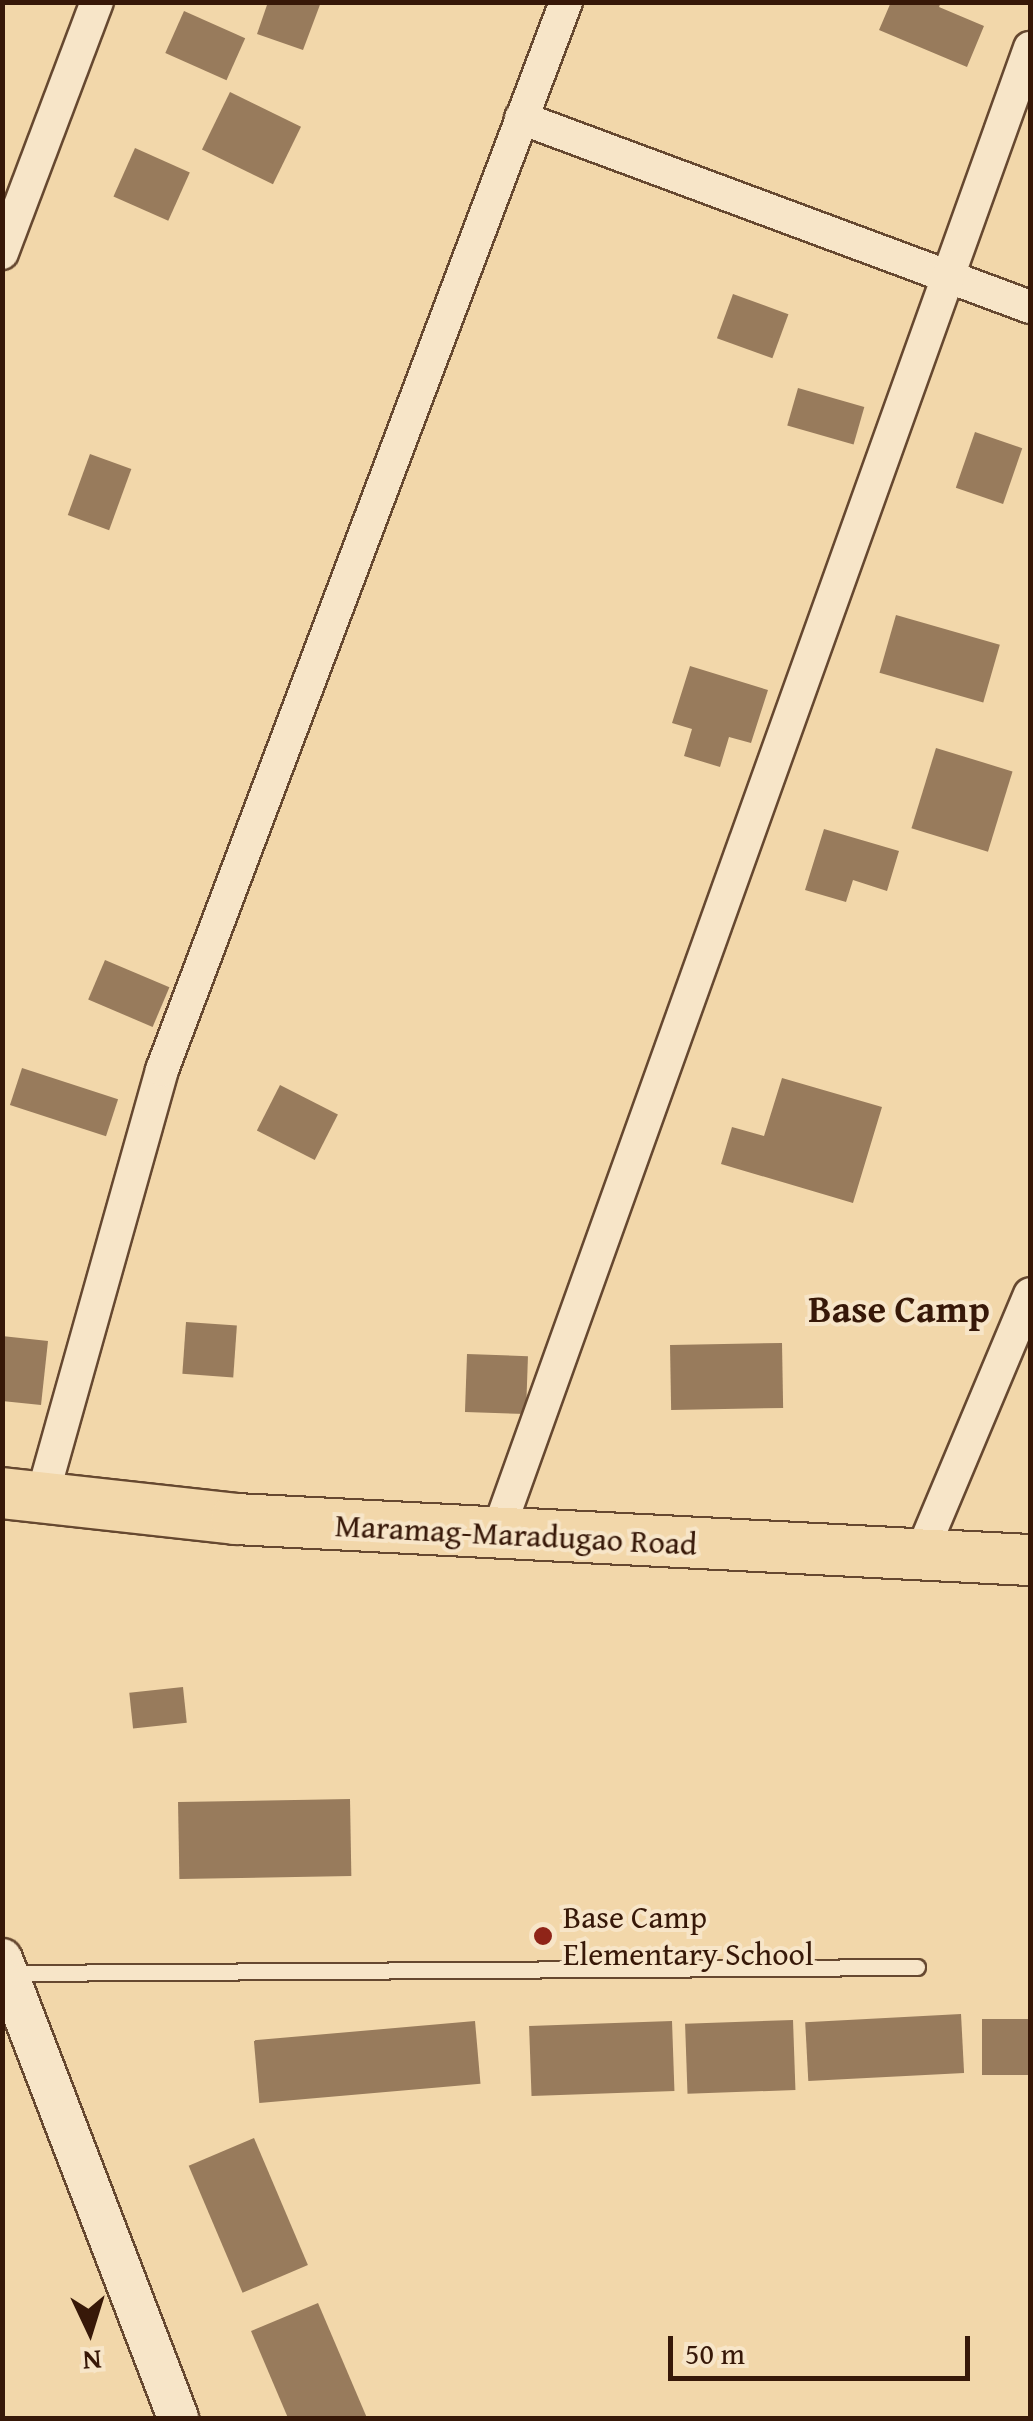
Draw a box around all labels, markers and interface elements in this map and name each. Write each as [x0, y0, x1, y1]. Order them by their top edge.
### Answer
district label: Base Camp [808, 1286, 990, 1332]
street label: Maramag-Maradugao Road [334, 1506, 698, 1564]
place label: Base Camp Elementary School [563, 1899, 814, 1974]
marker: Base Camp Elementary School [532, 1925, 554, 1947]
north arrow [40, 2281, 140, 2381]
scale bar [673, 2316, 976, 2378]
text: 50 m [685, 2331, 745, 2375]
text: N [81, 2340, 103, 2383]

